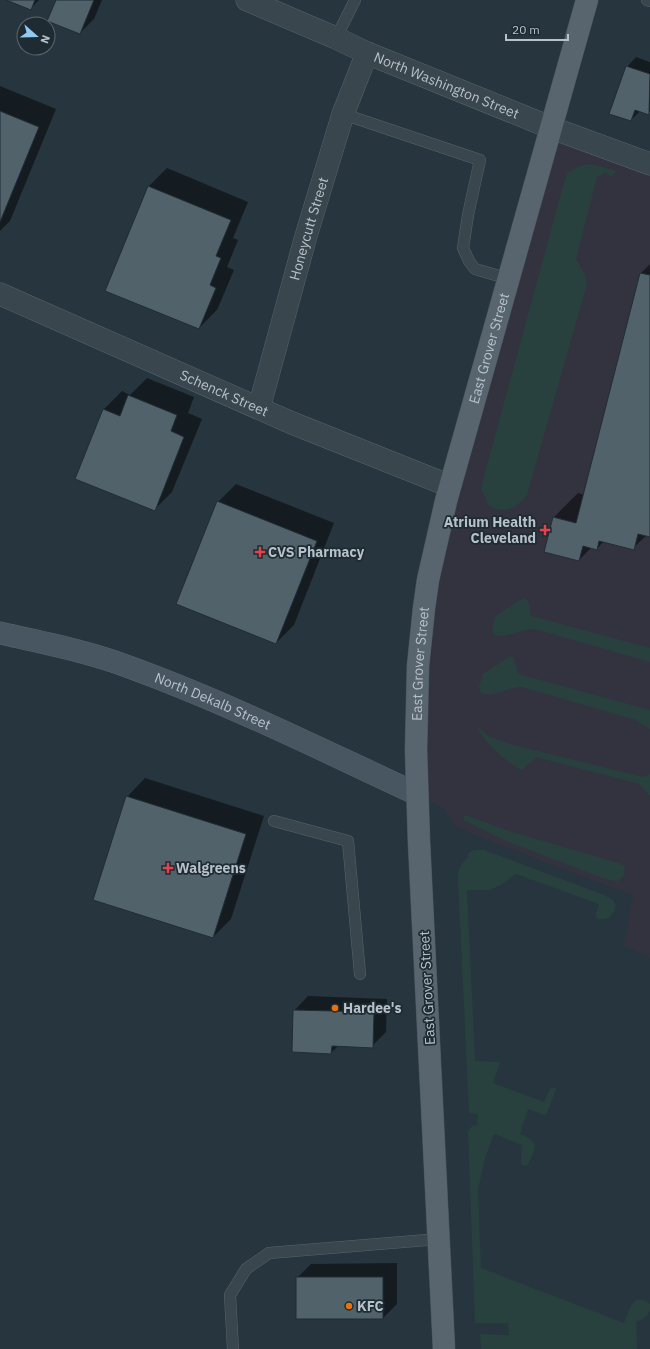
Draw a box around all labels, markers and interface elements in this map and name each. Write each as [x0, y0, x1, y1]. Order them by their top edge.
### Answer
north arrow [16, 16, 56, 56]
scale bar [506, 16, 568, 42]
text: 20 m [512, 22, 540, 37]
text: N [37, 33, 53, 46]
street label: North Washington Street [371, 48, 522, 123]
street label: Honeycutt Street [285, 175, 332, 282]
street label: East Grover Street [465, 291, 513, 406]
street label: Schenck Street [177, 366, 271, 420]
place label: Atrium Health Cleveland [444, 513, 536, 547]
marker: Atrium Health Cleveland [539, 524, 551, 536]
place label: CVS Pharmacy [268, 543, 365, 561]
marker: CVS Pharmacy [255, 547, 265, 557]
street label: East Grover Street [408, 606, 433, 721]
street label: North Dekalb Street [152, 668, 274, 734]
place label: Walgreens [176, 859, 246, 877]
marker: Walgreens [163, 863, 173, 873]
street label: East Grover Street [415, 930, 439, 1046]
place label: Hardee's [343, 999, 401, 1017]
marker: Hardee's [330, 1003, 340, 1013]
place label: KFC [357, 1297, 384, 1315]
marker: KFC [344, 1301, 354, 1311]

